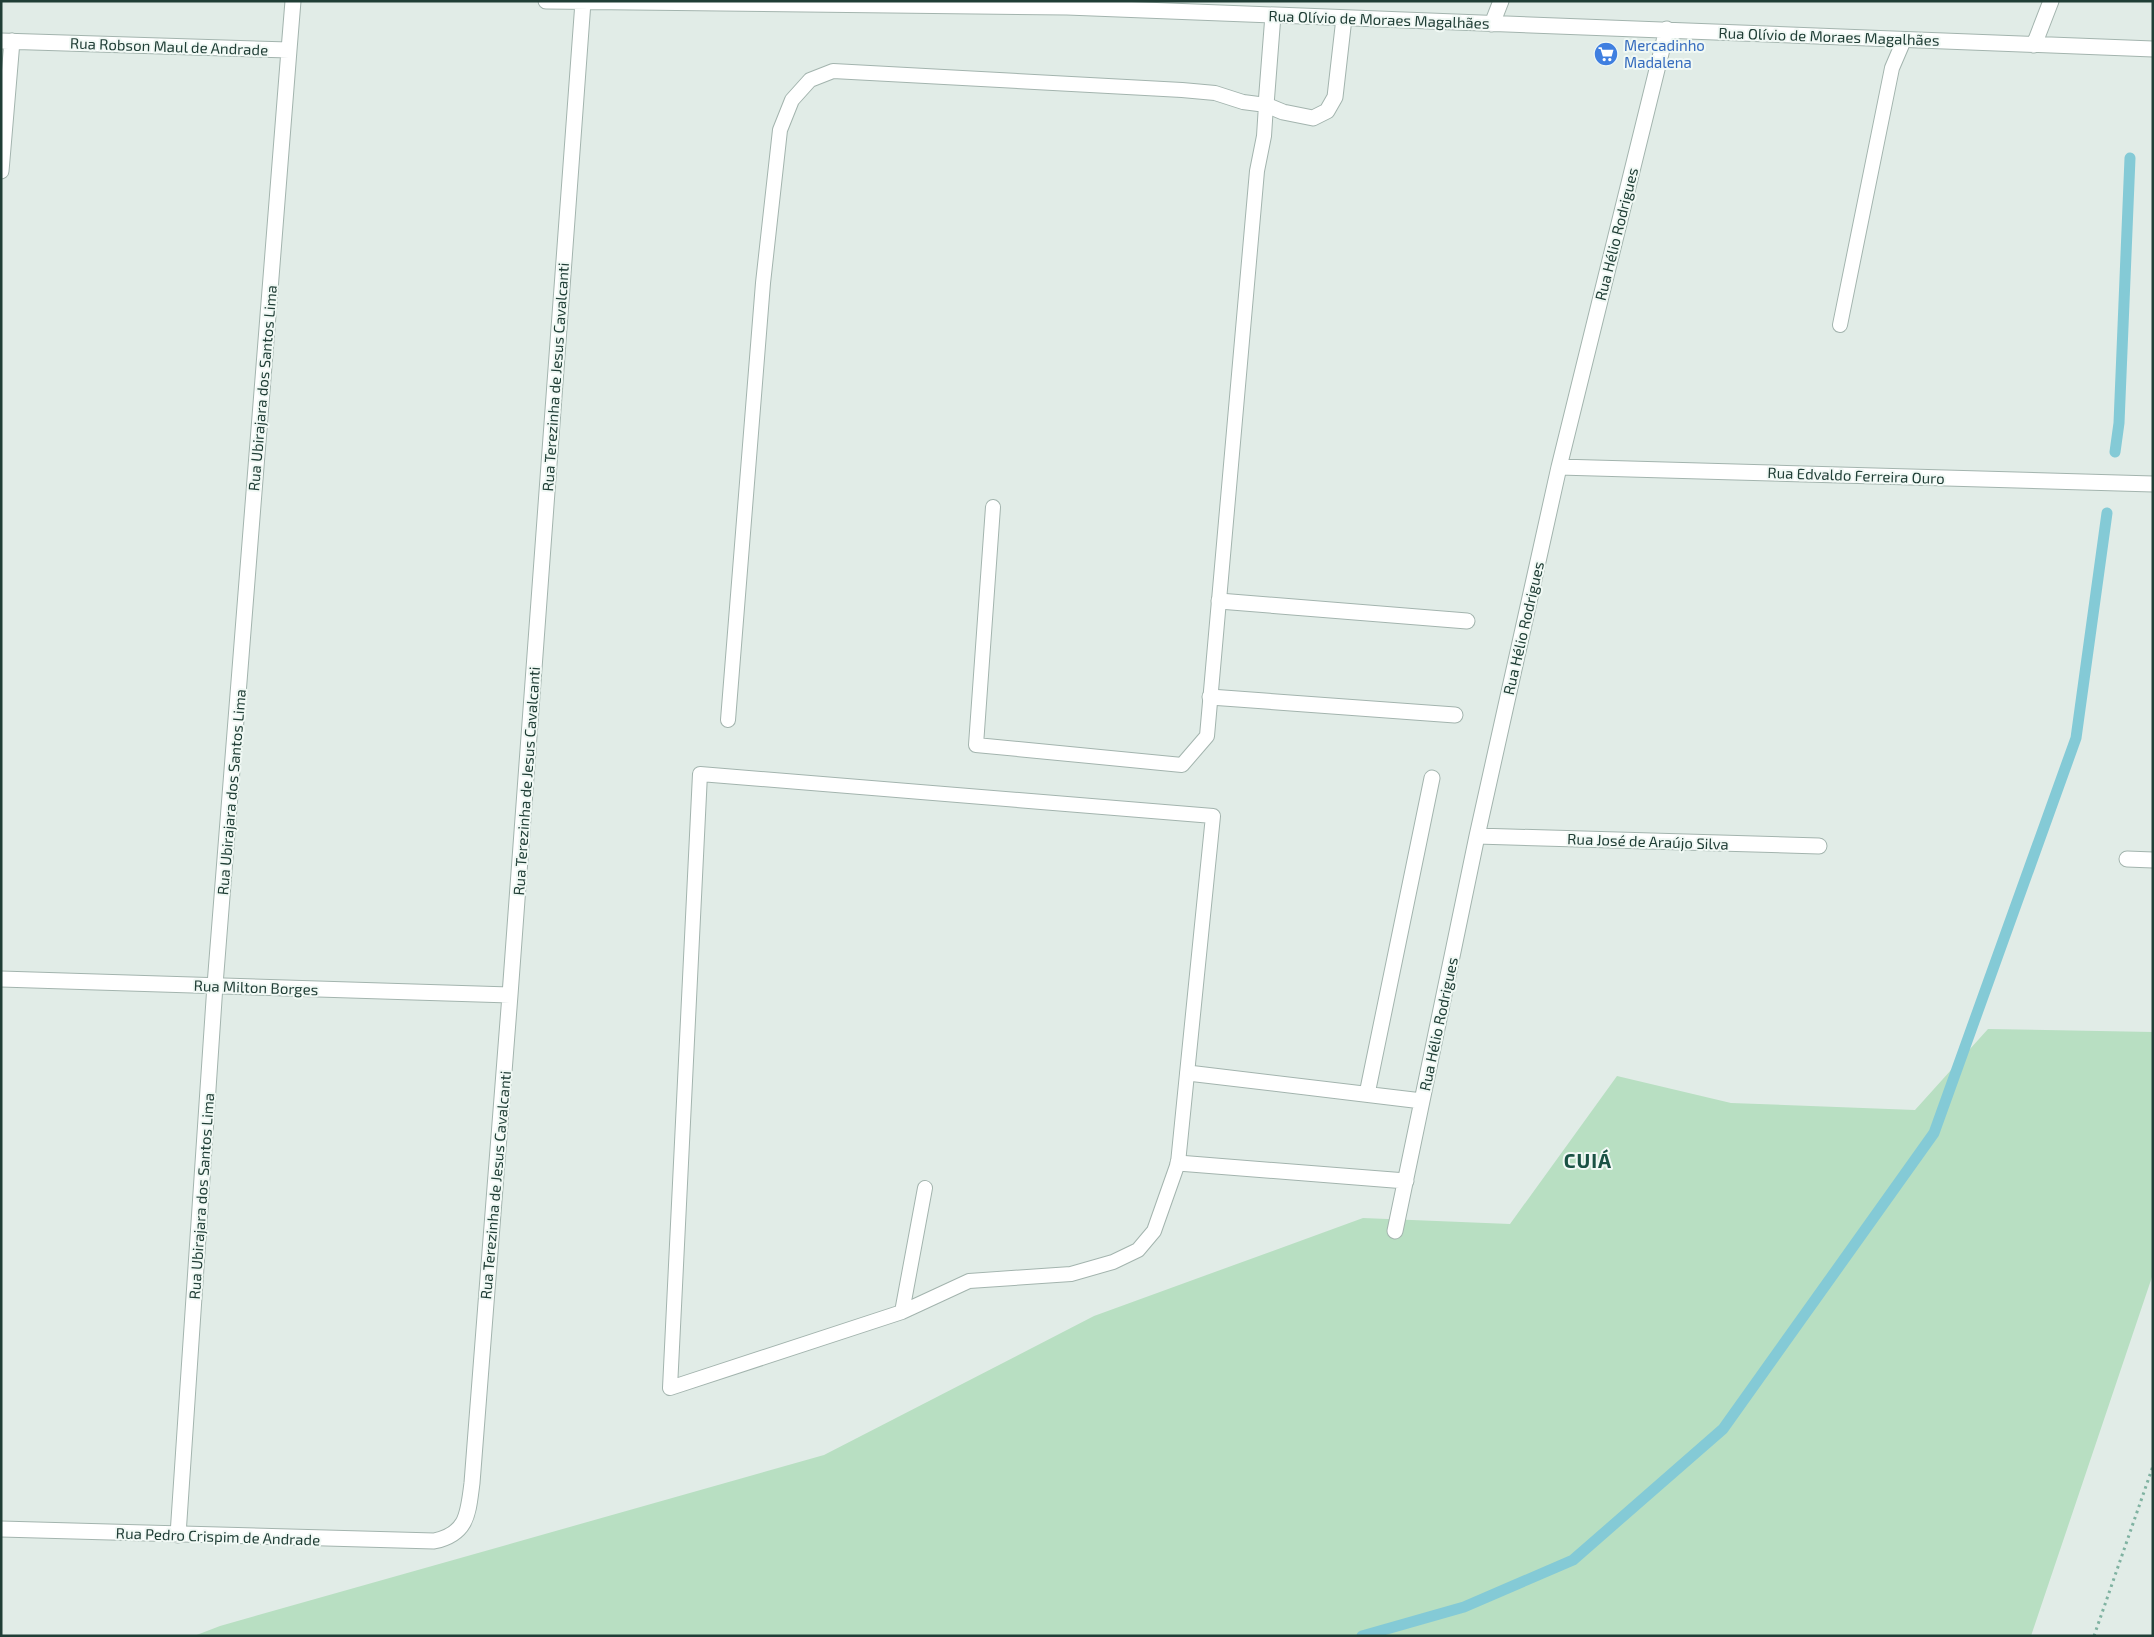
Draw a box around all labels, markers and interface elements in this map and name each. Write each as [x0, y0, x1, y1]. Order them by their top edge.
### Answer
street label: Rua Olívio de Moraes Magalhães [1268, 6, 1490, 32]
street label: Rua Olívio de Moraes Magalhães [1718, 23, 1940, 49]
street label: Rua Robson Maul de Andrade [70, 34, 268, 58]
place label: Mercadinho Madalena [1624, 36, 1705, 71]
supermarket icon: Mercadinho Madalena [1593, 41, 1619, 67]
street label: Rua Hélio Rodrigues [1591, 166, 1641, 302]
street label: Rua Terezinha de Jesus Cavalcanti [538, 262, 572, 492]
street label: Rua Ubirajara dos Santos Lima [244, 284, 281, 492]
street label: Rua Edvaldo Ferreira Ouro [1767, 463, 1945, 487]
street label: Rua Hélio Rodrigues [1499, 560, 1547, 696]
street label: Rua Terezinha de Jesus Cavalcanti [509, 666, 543, 896]
street label: Rua Ubirajara dos Santos Lima [213, 688, 250, 896]
street label: Rua José de Araújo Silva [1567, 829, 1729, 854]
street label: Rua Hélio Rodrigues [1415, 956, 1461, 1092]
street label: Rua Milton Borges [193, 976, 319, 998]
street label: Rua Terezinha de Jesus Cavalcanti [476, 1070, 514, 1300]
street label: Rua Ubirajara dos Santos Lima [185, 1092, 218, 1300]
district label: CUIÁ [1564, 1148, 1612, 1172]
street label: Rua Pedro Crispim de Andrade [116, 1523, 320, 1549]

